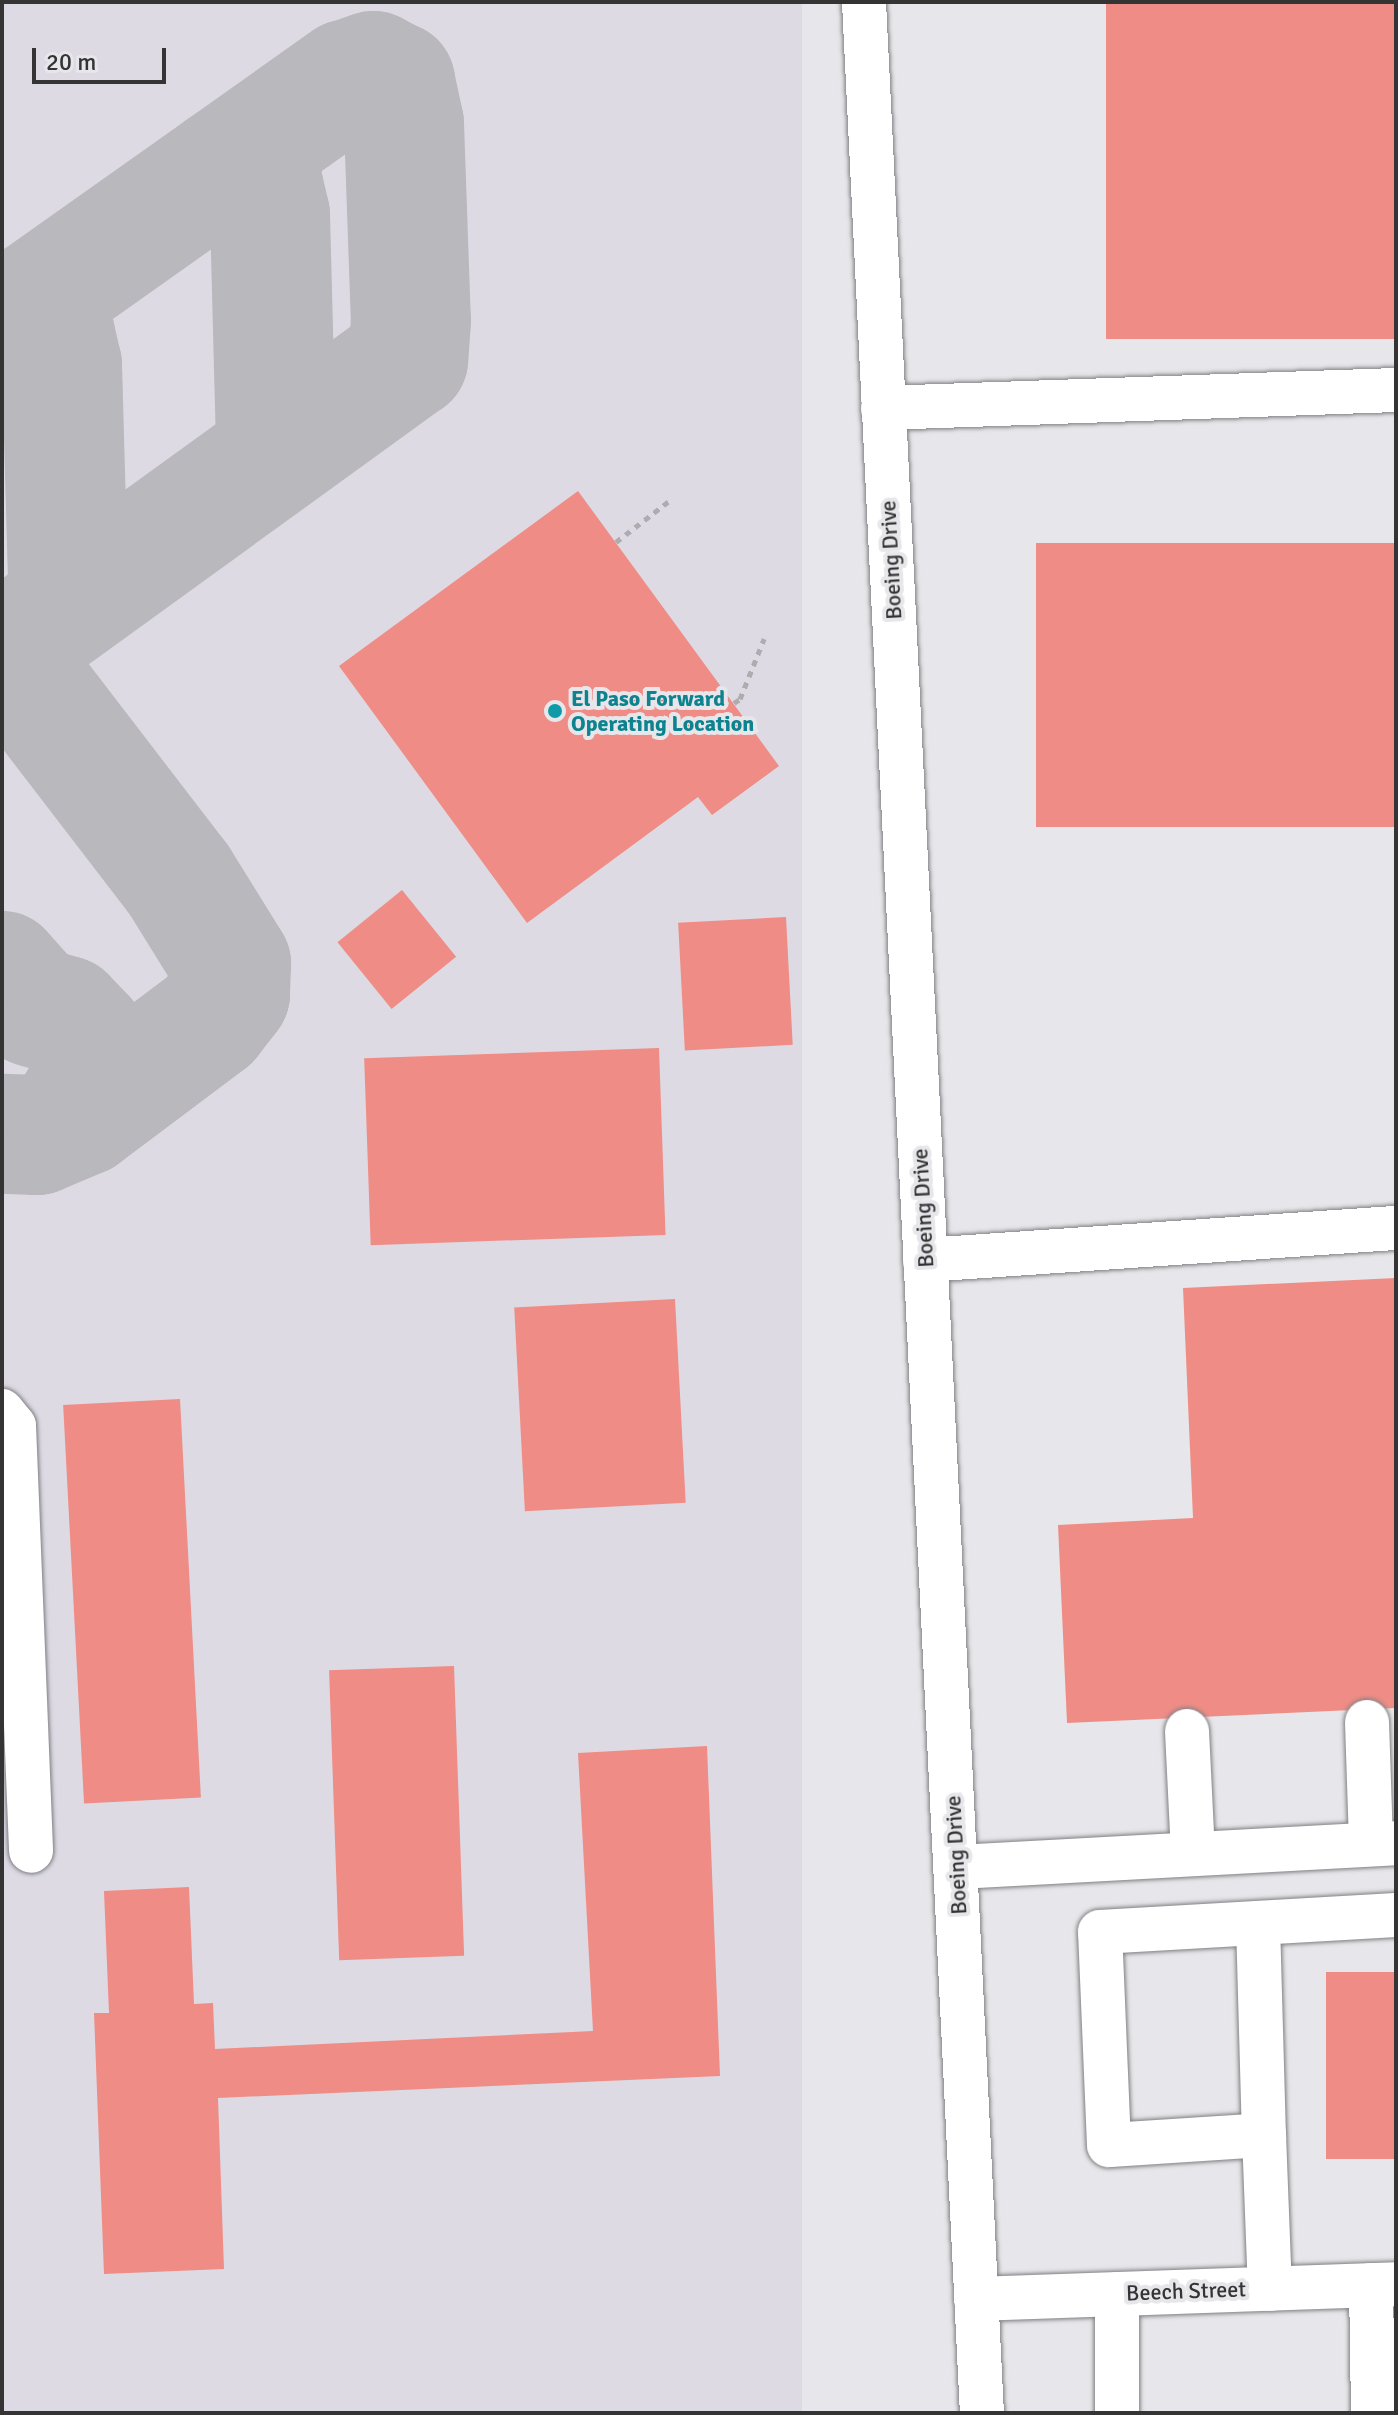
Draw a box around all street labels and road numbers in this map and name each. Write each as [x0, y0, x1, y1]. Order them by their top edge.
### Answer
street label: Boeing Drive [875, 500, 907, 620]
street label: Boeing Drive [907, 1148, 939, 1268]
street label: Boeing Drive [940, 1795, 972, 1915]
street label: Beech Street [1126, 2276, 1246, 2306]

